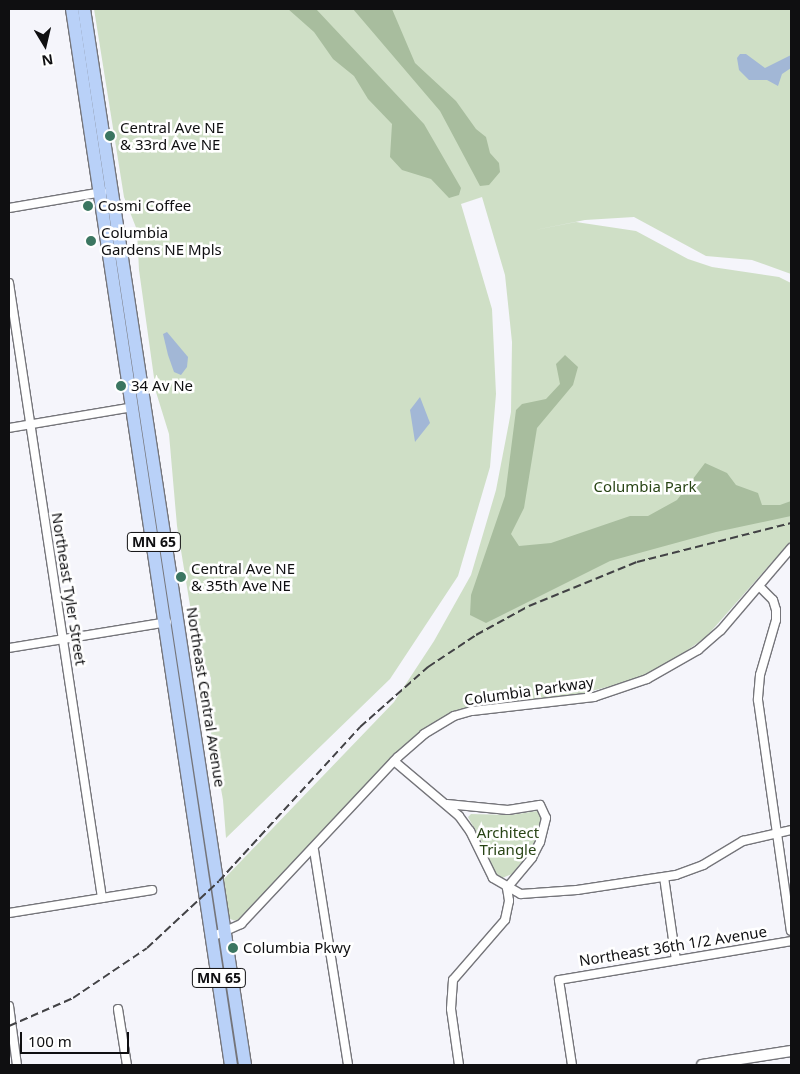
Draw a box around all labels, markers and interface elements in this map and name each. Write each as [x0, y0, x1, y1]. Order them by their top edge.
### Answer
north arrow [20, 20, 70, 70]
text: N [40, 50, 55, 71]
place label: Central Ave NE & 33rd Ave NE [120, 118, 224, 153]
marker: Central Ave NE & 33rd Ave NE [104, 130, 116, 142]
place label: Cosmi Coffee [98, 197, 191, 215]
marker: Cosmi Coffee [82, 200, 94, 212]
place label: Columbia Gardens NE Mpls [101, 223, 222, 258]
marker: Columbia Gardens NE Mpls [85, 235, 97, 247]
place label: 34 Av Ne [131, 377, 193, 395]
marker: 34 Av Ne [115, 380, 127, 392]
park label: Columbia Park [594, 478, 696, 496]
street label: Northeast Tyler Street [48, 511, 90, 667]
road number: MN 65 [126, 530, 182, 554]
place label: Central Ave NE & 35th Ave NE [191, 559, 295, 594]
marker: Central Ave NE & 35th Ave NE [175, 571, 187, 583]
street label: Northeast Central Avenue [183, 606, 229, 788]
street label: Columbia Parkway [463, 673, 595, 709]
park label: Architect Triangle [477, 823, 539, 858]
street label: Northeast 36th 1/2 Avenue [578, 922, 768, 970]
place label: Columbia Pkwy [243, 939, 351, 957]
marker: Columbia Pkwy [227, 942, 239, 954]
road number: MN 65 [192, 966, 246, 990]
scale bar [22, 1022, 131, 1054]
text: 100 m [28, 1031, 72, 1051]

